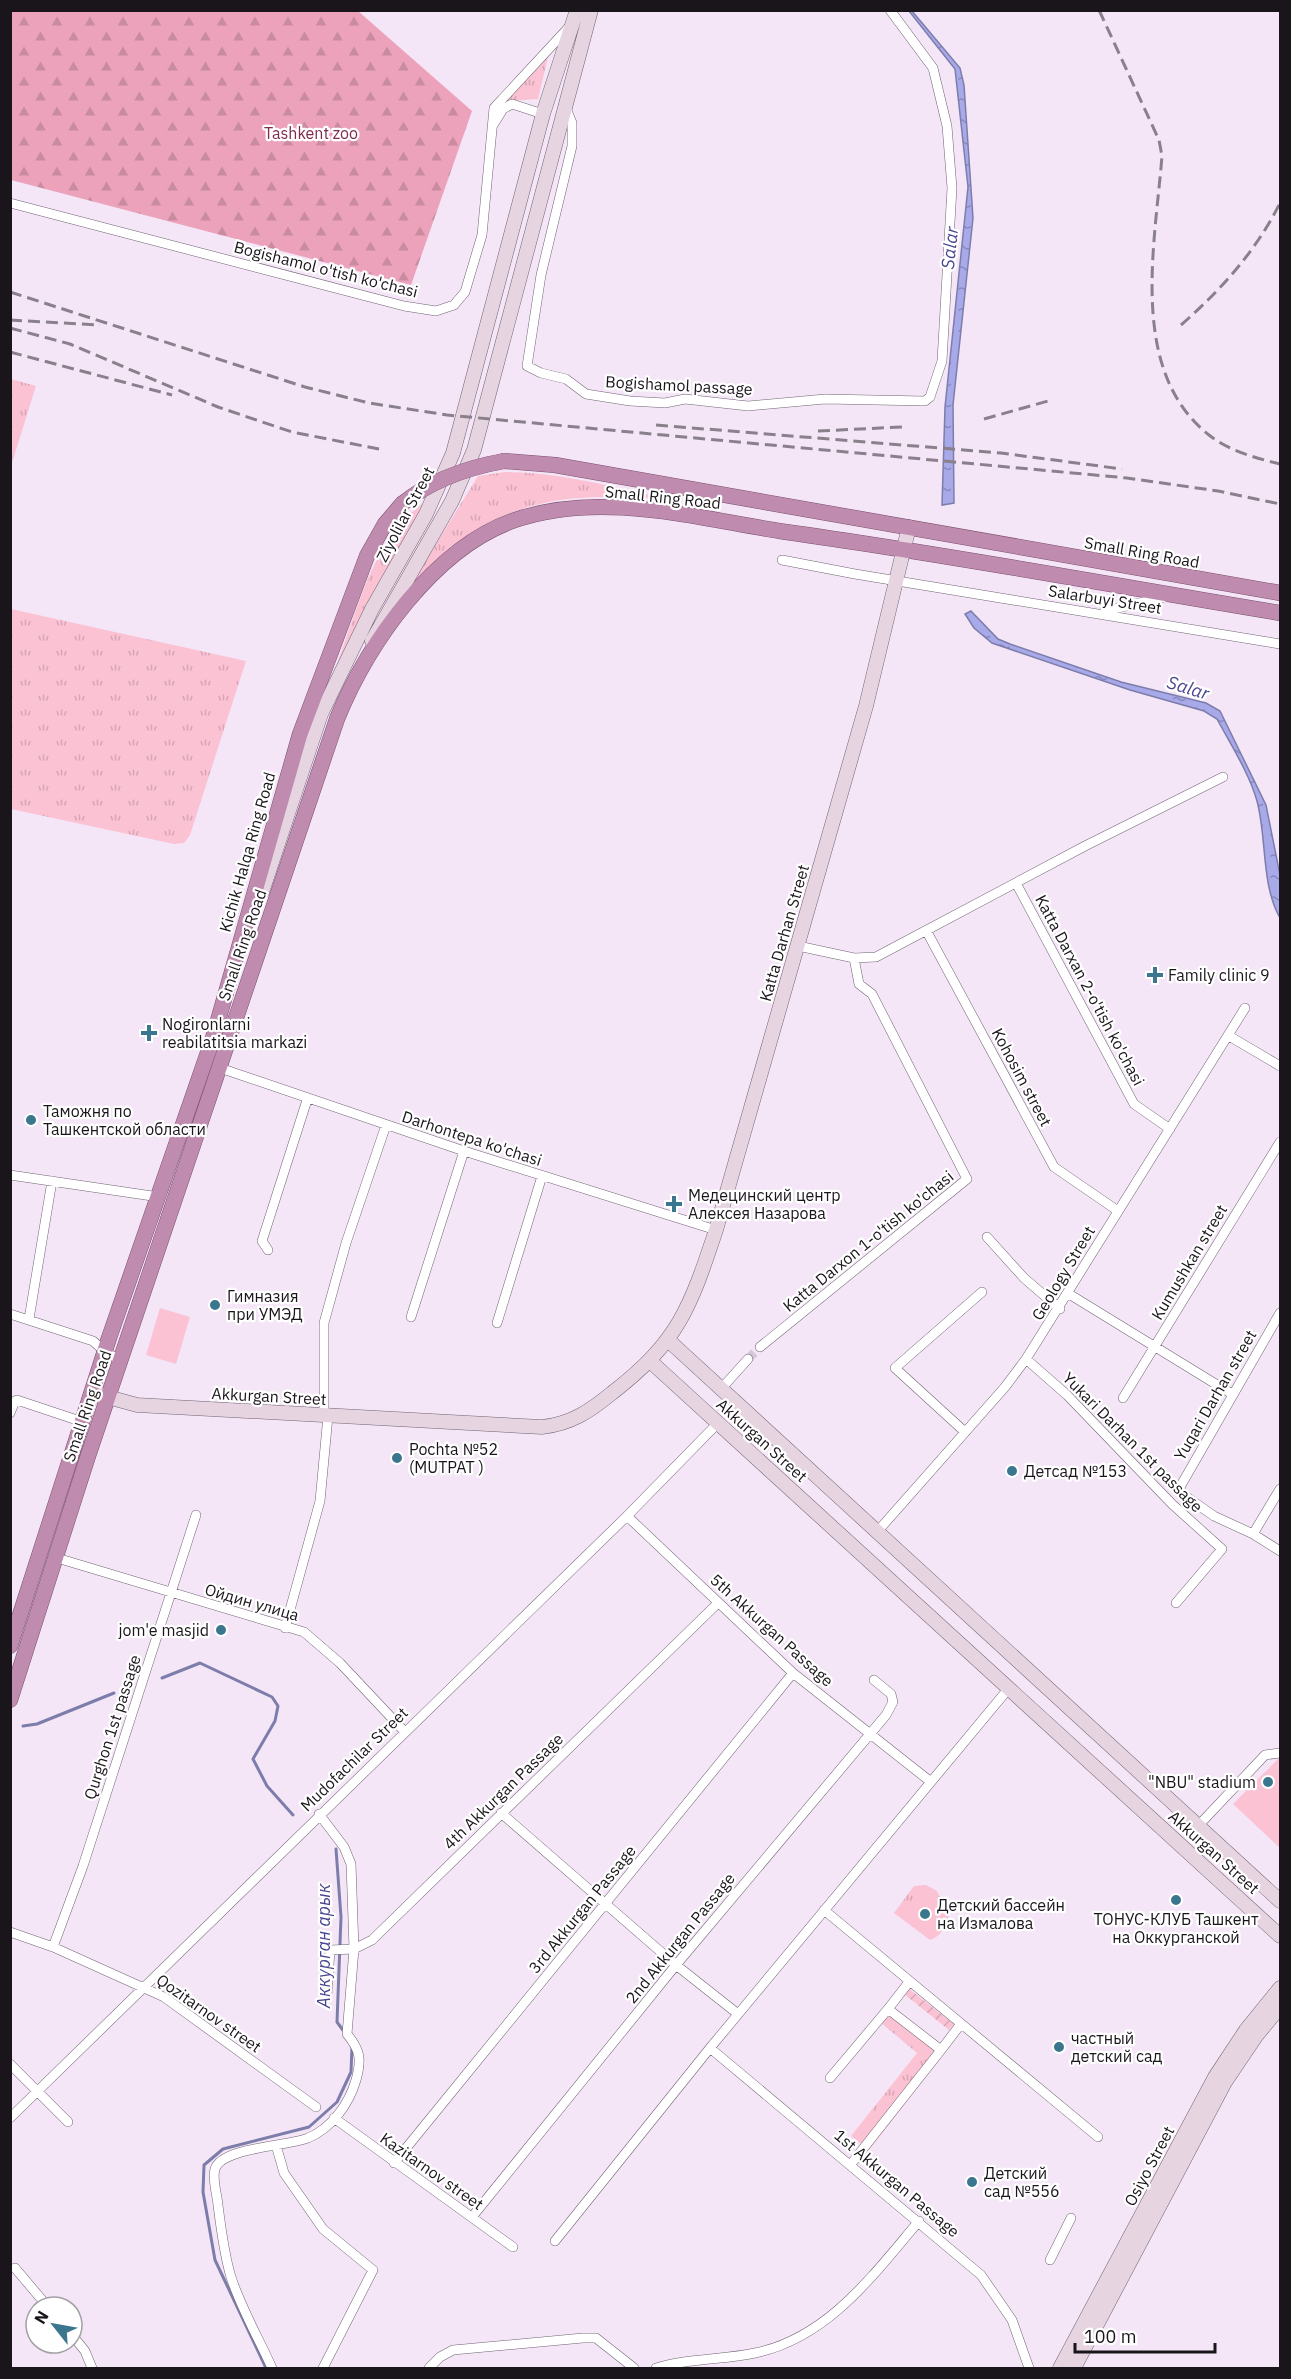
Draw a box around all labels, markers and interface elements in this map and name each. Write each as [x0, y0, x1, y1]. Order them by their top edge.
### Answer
park label: Tashkent zoo [264, 123, 358, 143]
water label: Salar [936, 225, 963, 270]
street label: Bogishamol o'tish ko'chasi [232, 236, 420, 302]
street label: Bogishamol passage [605, 371, 753, 399]
street label: Ziyolilar Street [372, 463, 438, 565]
street label: Small Ring Road [604, 481, 722, 513]
street label: Small Ring Road [1083, 532, 1201, 572]
street label: Salarbuyi Street [1047, 580, 1163, 618]
water label: Salar [1164, 670, 1212, 705]
street label: Kichik Halqa Ring Road [215, 770, 279, 934]
street label: Katta Darhan Street [755, 862, 813, 1004]
street label: Small Ring Road [214, 887, 270, 1003]
street label: Katta Darxan 2-o'tish ko'chasi [1031, 891, 1149, 1089]
place label: Family clinic 9 [1168, 965, 1270, 985]
marker: Family clinic 9 [1146, 966, 1164, 984]
place label: Nogironlarni reabilatitsia markazi [162, 1014, 307, 1052]
marker: Nogironlarni reabilatitsia markazi [140, 1024, 158, 1042]
street label: Kohosim street [988, 1024, 1056, 1130]
place label: Таможня по Ташкентской области [43, 1101, 206, 1139]
street label: Darhontepa ko'chasi [399, 1106, 545, 1170]
marker: Таможня по Ташкентской области [24, 1113, 38, 1127]
street label: Katta Darxon 1-o'tish ko'chasi [779, 1166, 957, 1316]
place label: Медецинский центр Алексея Назарова [688, 1185, 841, 1223]
marker: Медецинский центр Алексея Назарова [665, 1195, 683, 1213]
street label: Kumushkan street [1147, 1201, 1231, 1323]
street label: Geology Street [1027, 1222, 1099, 1324]
place label: Гимназия при УМЭД [227, 1286, 303, 1324]
marker: Гимназия при УМЭД [208, 1298, 222, 1312]
street label: Yuqari Darhan street [1169, 1326, 1261, 1464]
street label: Small Ring Road [59, 1348, 115, 1464]
street label: Yukari Darhan 1st passage [1059, 1368, 1207, 1516]
street label: Akkurgan Street [211, 1383, 327, 1409]
street label: Akkurgan Street [712, 1394, 812, 1486]
place label: Pochta №52 (MUTPAT ) [409, 1439, 498, 1477]
marker: Pochta №52 (MUTPAT ) [390, 1451, 404, 1465]
place label: Детсад №153 [1024, 1461, 1127, 1481]
marker: Детсад №153 [1005, 1464, 1019, 1478]
street label: 5th Akkurgan Passage [706, 1569, 838, 1691]
street label: Ойдин улица [203, 1579, 302, 1625]
place label: jom'e masjid [119, 1620, 209, 1640]
marker: jom'e masjid [214, 1623, 228, 1637]
street label: Qurghon 1st passage [79, 1652, 145, 1802]
street label: Mudofachilar Street [296, 1703, 412, 1815]
street label: 4th Akkurgan Passage [439, 1729, 567, 1853]
place label: "NBU" stadium [1148, 1772, 1256, 1792]
marker: "NBU" stadium [1261, 1775, 1275, 1789]
street label: Akkurgan Street [1164, 1806, 1264, 1898]
street label: 3rd Akkurgan Passage [524, 1841, 640, 1977]
street label: 2nd Akkurgan Passage [621, 1868, 739, 2007]
water label: Аккурган арык [312, 1883, 335, 2009]
marker: ТОНУС-КЛУБ Ташкент на Оккурганской [1169, 1893, 1183, 1907]
place label: Детский бассейн на Измалова [937, 1895, 1065, 1933]
marker: Детский бассейн на Измалова [918, 1907, 932, 1921]
place label: ТОНУС-КЛУБ Ташкент на Оккурганской [1093, 1909, 1259, 1947]
street label: Qozitarnov street [153, 1969, 265, 2057]
place label: частный детский сад [1071, 2028, 1163, 2066]
marker: частный детский сад [1052, 2040, 1066, 2054]
street label: Osiyo Street [1120, 2123, 1178, 2209]
street label: 1st Akkurgan Passage [830, 2125, 964, 2241]
street label: Kazitarnov street [376, 2128, 488, 2214]
place label: Детский сад №556 [984, 2163, 1060, 2201]
marker: Детский сад №556 [965, 2175, 979, 2189]
north arrow [24, 2295, 84, 2355]
text: N [30, 2307, 53, 2327]
scale bar [1075, 2316, 1214, 2354]
text: 100 m [1084, 2325, 1136, 2348]

